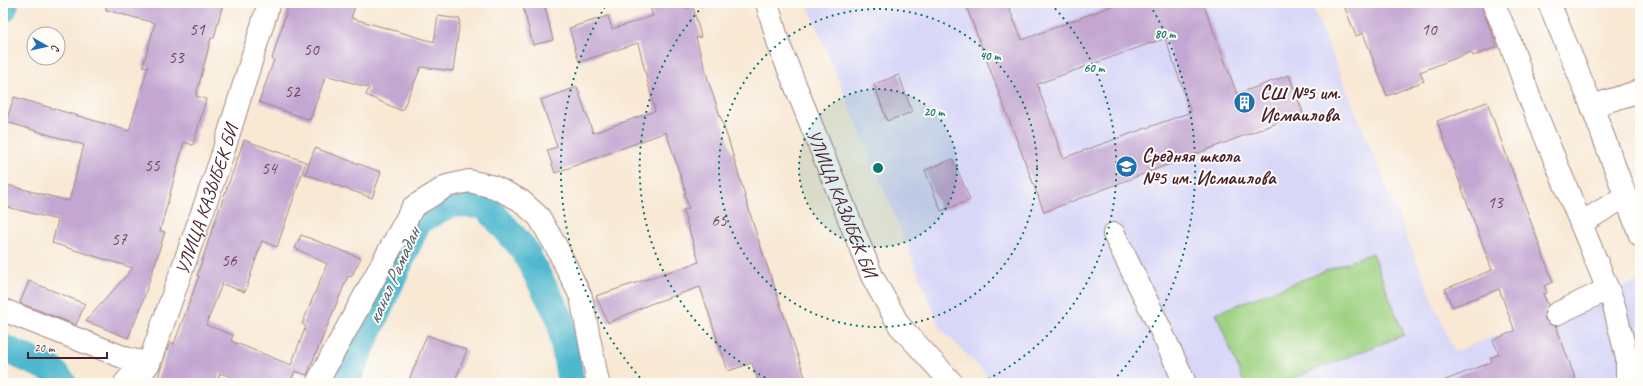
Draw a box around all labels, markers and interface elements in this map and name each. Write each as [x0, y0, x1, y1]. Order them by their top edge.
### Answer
house number: 51 [189, 19, 206, 40]
house number: 10 [1421, 19, 1438, 40]
north arrow [26, 26, 66, 66]
text: 80 m [1155, 26, 1176, 42]
house number: 50 [303, 39, 320, 60]
text: С [48, 44, 63, 53]
house number: 53 [168, 47, 185, 68]
text: 40 m [980, 48, 1001, 64]
text: 60 m [1084, 60, 1106, 76]
house number: 52 [284, 81, 301, 102]
place label: СШ №5 им. Исмаилова [1260, 81, 1341, 127]
building icon: СШ №5 им. Исмаилова [1231, 90, 1257, 116]
text: 20 m [924, 104, 945, 120]
street label: УЛИЦА КАЗЫБЕК БИ [170, 119, 245, 278]
street label: УЛИЦА КАЗЫБЕК БИ [801, 126, 883, 284]
place label: Средняя школа №5 им. Исмаилова [1142, 144, 1277, 190]
school or university icon: Средняя школа №5 им. Исмаилова [1113, 153, 1139, 179]
house number: 55 [144, 155, 161, 176]
house number: 54 [261, 158, 279, 179]
centre of rings [871, 161, 885, 175]
house number: 13 [1487, 192, 1504, 213]
house number: 65 [711, 210, 728, 231]
water label: канал Рамадан [361, 221, 427, 328]
house number: 57 [111, 229, 128, 250]
house number: 56 [221, 250, 238, 271]
scale bar [28, 334, 107, 360]
text: 20 m [34, 340, 56, 356]

